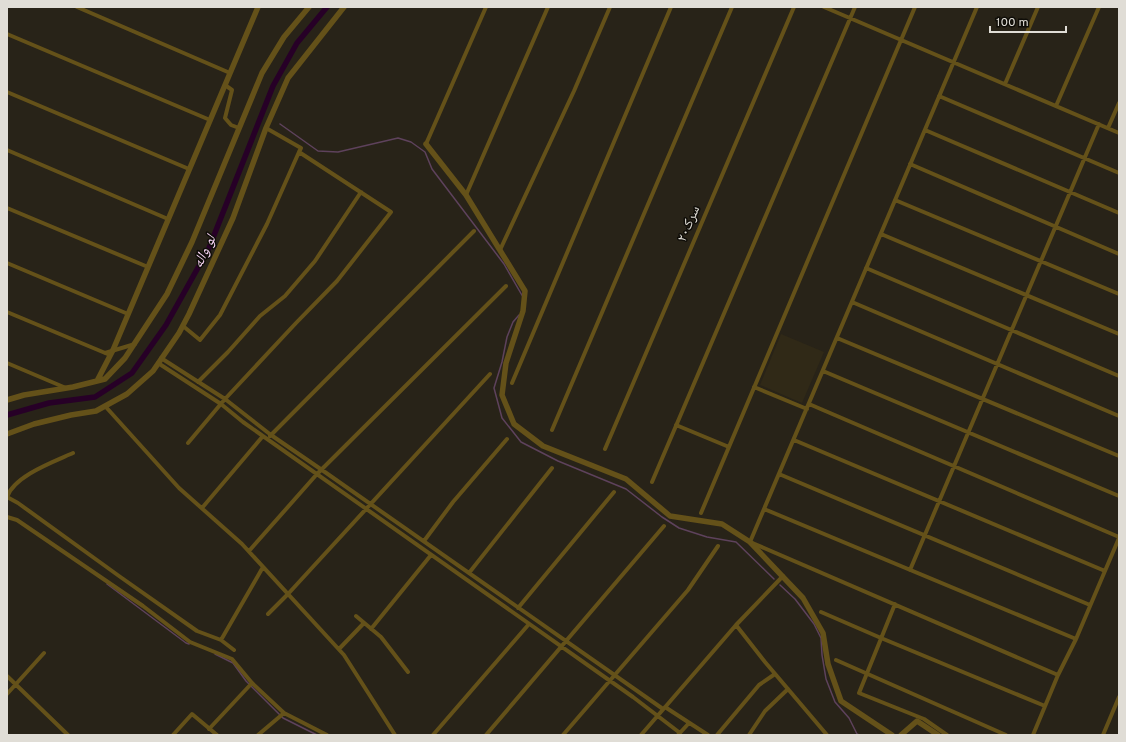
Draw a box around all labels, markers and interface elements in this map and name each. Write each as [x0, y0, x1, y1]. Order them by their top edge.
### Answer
scale bar [990, 8, 1066, 34]
text: 100 m [996, 15, 1029, 31]
street label: سرک۲۰ [674, 203, 704, 245]
water label: لو واله [189, 231, 222, 272]

